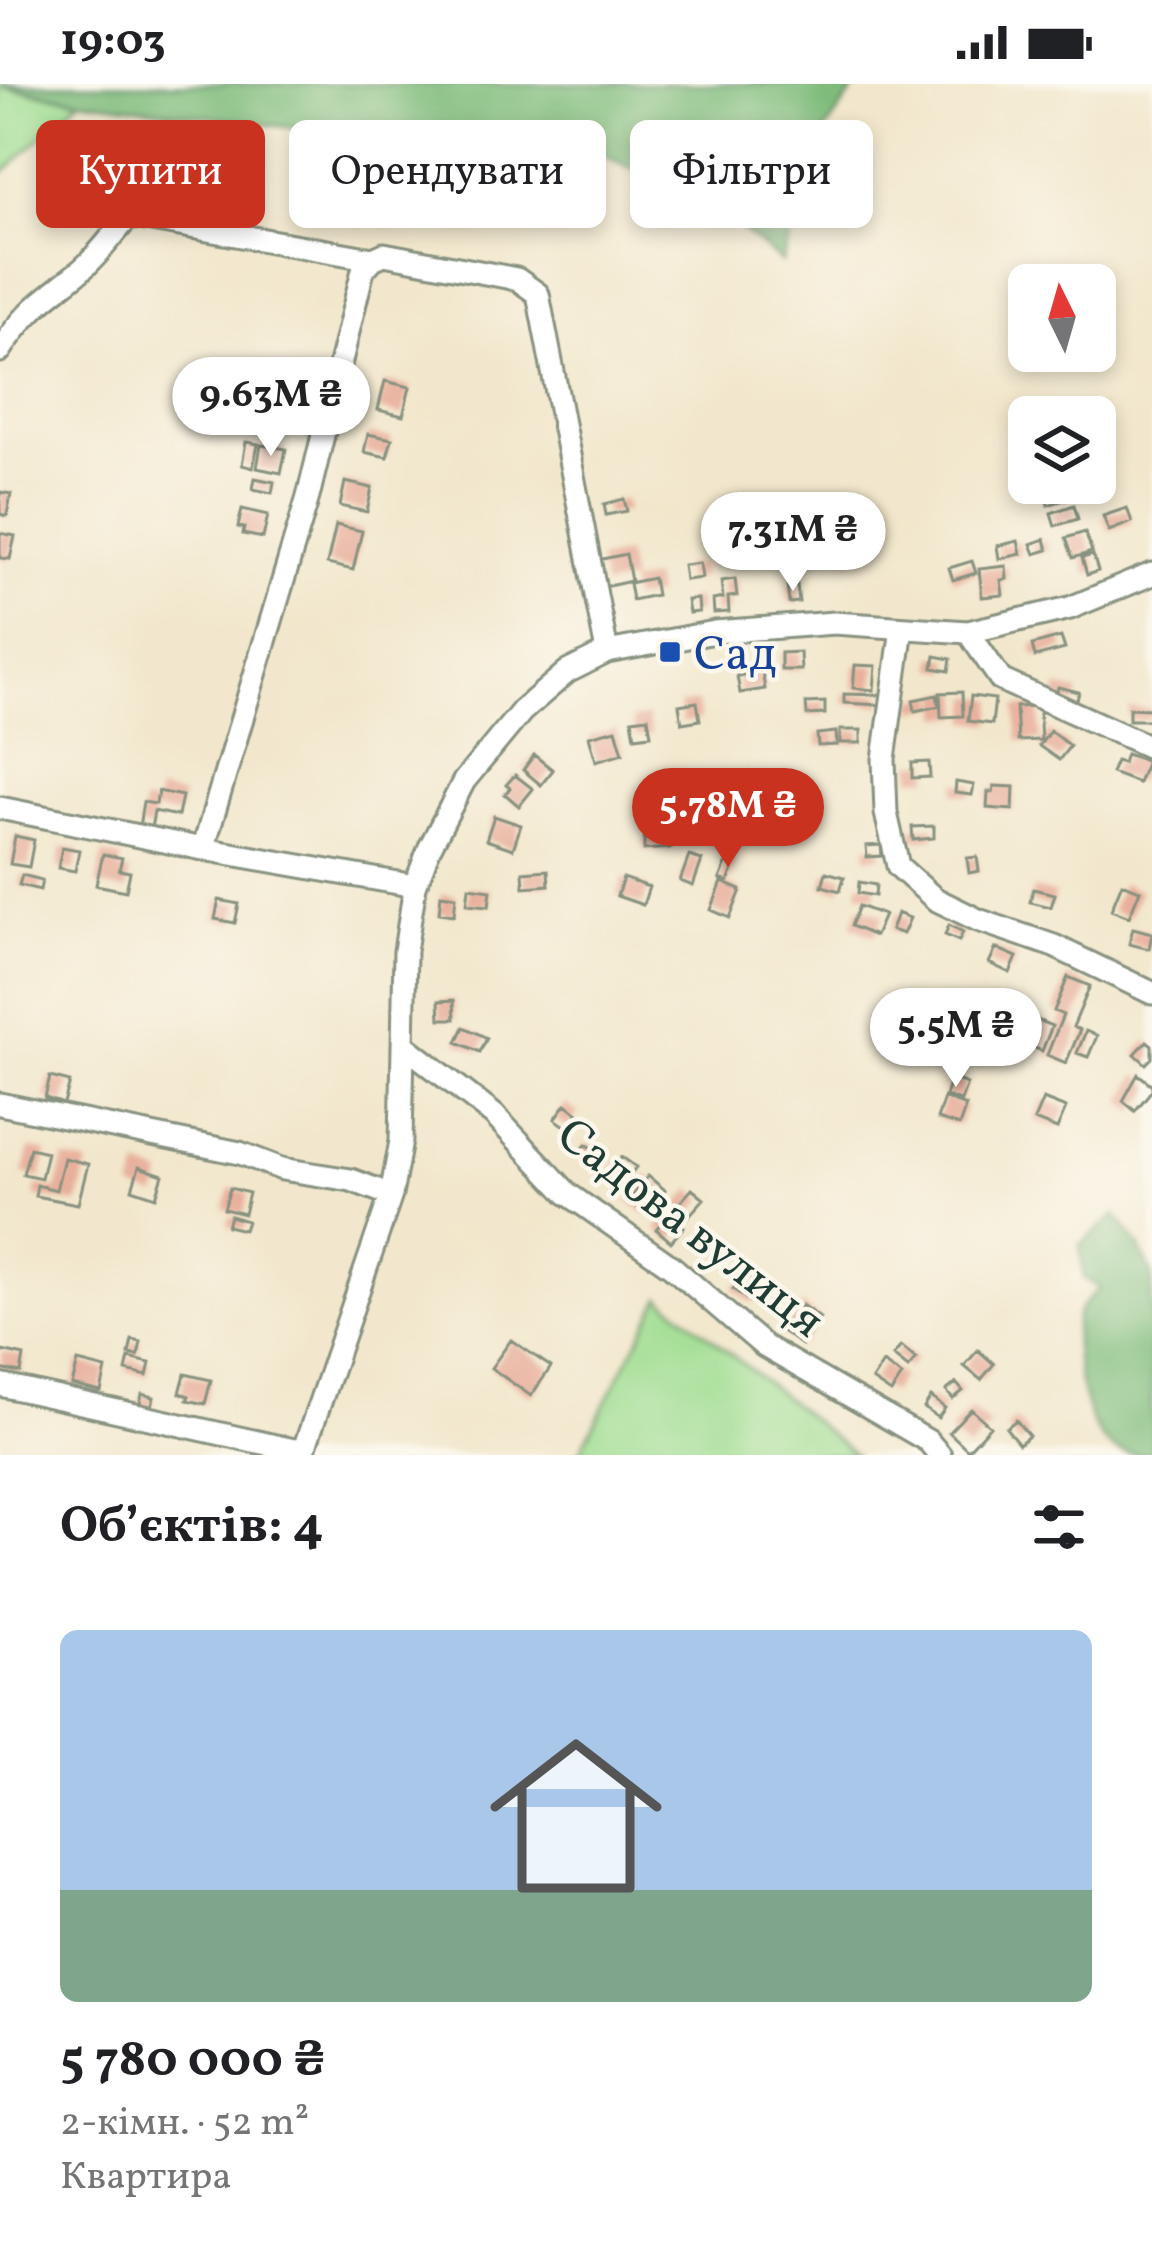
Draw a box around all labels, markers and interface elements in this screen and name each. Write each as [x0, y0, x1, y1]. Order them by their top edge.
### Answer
text: 19:03 [60, 11, 166, 74]
chip: Купити [36, 120, 265, 228]
chip: Орендувати [289, 120, 606, 228]
chip: Фільтри [630, 120, 873, 228]
north arrow [1008, 264, 1116, 372]
map controls [1008, 264, 1116, 504]
pin: 9.63M ₴ [160, 357, 382, 459]
text: 9.63M ₴ [199, 369, 343, 423]
button: layers [1008, 396, 1116, 504]
pin: 7.31M ₴ [682, 492, 904, 594]
text: 7.31M ₴ [728, 504, 858, 558]
place label: Сад [694, 623, 776, 690]
marker: Сад [657, 639, 683, 665]
pin: 5.78M ₴ [617, 768, 839, 870]
text: 5.78M ₴ [659, 780, 797, 834]
pin: 5.5M ₴ [858, 988, 1054, 1090]
text: 5.5M ₴ [897, 1000, 1015, 1054]
street label: Садова вулиця [541, 1104, 837, 1355]
text: Об’єктів: 4 [60, 1492, 324, 1563]
icon: filters [1026, 1494, 1092, 1560]
icon: home [468, 1708, 684, 1924]
text: 5 780 000 ₴ [60, 2026, 325, 2097]
text: 2-кімн. · 52 m² [60, 2097, 309, 2151]
text: Квартира [60, 2151, 232, 2205]

